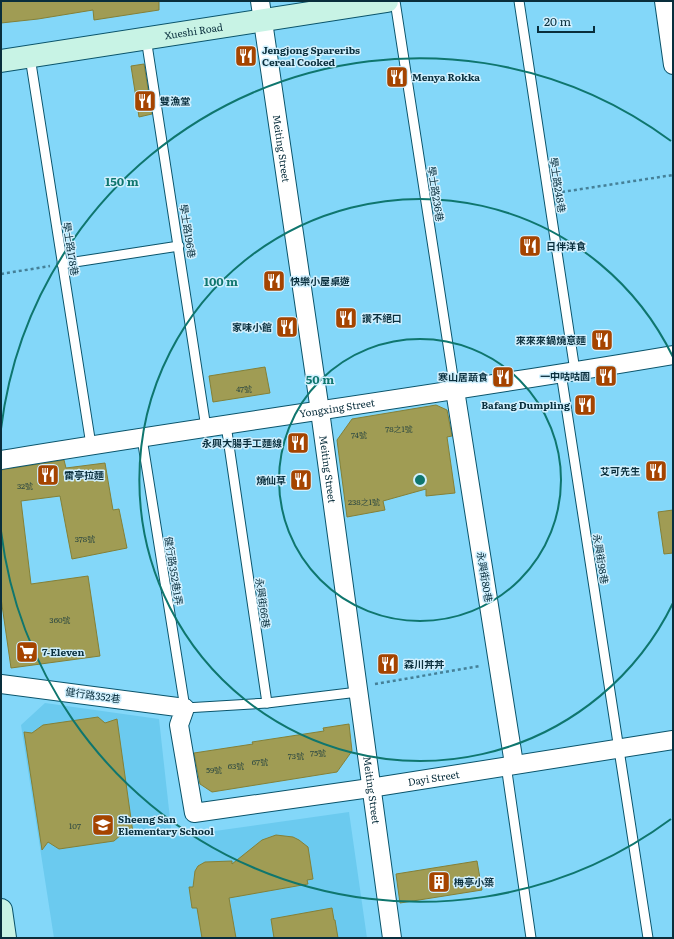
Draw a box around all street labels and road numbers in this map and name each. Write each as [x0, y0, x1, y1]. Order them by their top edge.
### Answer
street label: Xueshi Road [163, 19, 224, 42]
street label: Meiting Street [270, 113, 294, 183]
street label: 學士路248巷 [547, 156, 570, 214]
street label: 學士路236巷 [425, 165, 448, 223]
street label: 學士路196巷 [177, 203, 200, 259]
street label: 學士路178巷 [60, 221, 83, 277]
street label: Yongxing Street [298, 394, 376, 420]
street label: Meiting Street [316, 434, 340, 504]
street label: 永興街98巷 [590, 533, 613, 585]
street label: 健行路352巷1弄 [162, 535, 187, 606]
street label: 永興街80巷 [474, 550, 497, 603]
street label: 永興街66巷 [253, 577, 274, 629]
street label: 健行路352巷 [65, 683, 122, 706]
street label: Meiting Street [360, 755, 384, 825]
street label: Dayi Street [407, 766, 460, 789]

